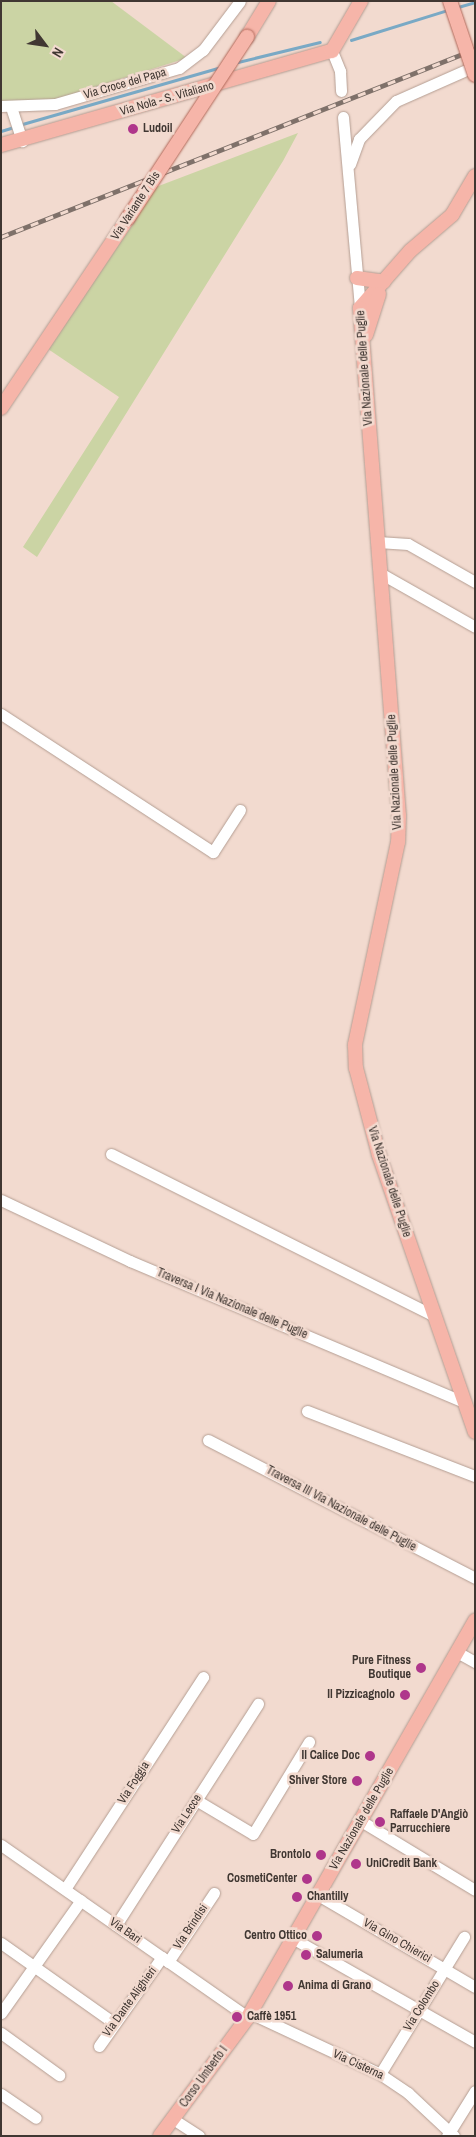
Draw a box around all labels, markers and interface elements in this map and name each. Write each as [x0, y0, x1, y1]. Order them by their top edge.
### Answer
north arrow [20, 20, 70, 70]
text: N [48, 45, 68, 61]
street label: Via Croce del Papa [82, 65, 168, 103]
street label: Via Nola - S. Vitaliano [118, 79, 216, 119]
place label: Ludoil [143, 122, 173, 136]
marker: Ludoil [127, 123, 139, 135]
street label: Via Variante 7 Bis [108, 169, 164, 243]
street label: Via Nazionale delle Puglie [354, 310, 376, 426]
street label: Via Nazionale delle Puglie [385, 714, 405, 830]
street label: Via Nazionale delle Puglie [364, 1125, 414, 1239]
street label: Traversa I Via Nazionale delle Puglie [154, 1266, 310, 1342]
street label: Traversa III Via Nazionale delle Puglie [263, 1463, 419, 1555]
place label: Pure Fitness Boutique [352, 1654, 411, 1682]
marker: Pure Fitness Boutique [415, 1662, 427, 1674]
place label: Il Pizzicagnolo [327, 1688, 395, 1702]
marker: Il Pizzicagnolo [399, 1689, 411, 1701]
place label: Il Calice Doc [301, 1749, 360, 1763]
marker: Il Calice Doc [364, 1750, 376, 1762]
street label: Via Foggia [115, 1759, 153, 1807]
street label: Via Nazionale delle Puglie [327, 1765, 397, 1873]
place label: Shiver Store [289, 1774, 347, 1788]
marker: Shiver Store [351, 1775, 363, 1787]
street label: Via Lecce [169, 1792, 205, 1836]
place label: Raffaele D'Angiò Parrucchiere [390, 1808, 468, 1836]
marker: Raffaele D'Angiò Parrucchiere [374, 1816, 386, 1828]
place label: Brontolo [270, 1848, 311, 1862]
marker: Brontolo [315, 1849, 327, 1861]
place label: UniCredit Bank [366, 1857, 437, 1871]
marker: UniCredit Bank [350, 1858, 362, 1870]
place label: CosmetiCenter [227, 1872, 297, 1886]
marker: CosmetiCenter [301, 1873, 313, 1885]
place label: Chantilly [307, 1890, 349, 1904]
marker: Chantilly [291, 1891, 303, 1903]
street label: Via Brindisi [171, 1902, 211, 1952]
street label: Via Bari [106, 1915, 144, 1947]
street label: Via Gino Chierici [361, 1916, 433, 1966]
place label: Centro Ottico [244, 1929, 307, 1943]
marker: Centro Ottico [311, 1930, 323, 1942]
place label: Salumeria [316, 1948, 363, 1962]
marker: Salumeria [300, 1949, 312, 1961]
street label: Via Dante Alighieri [100, 1964, 160, 2040]
street label: Via Colombo [401, 1978, 443, 2034]
place label: Anima di Grano [298, 1979, 371, 1993]
marker: Anima di Grano [282, 1980, 294, 1992]
place label: Caffè 1951 [247, 2010, 296, 2024]
marker: Caffè 1951 [231, 2011, 243, 2023]
street label: Corso Umberto I [177, 2044, 231, 2110]
street label: Via Cisterna [330, 2047, 386, 2083]

